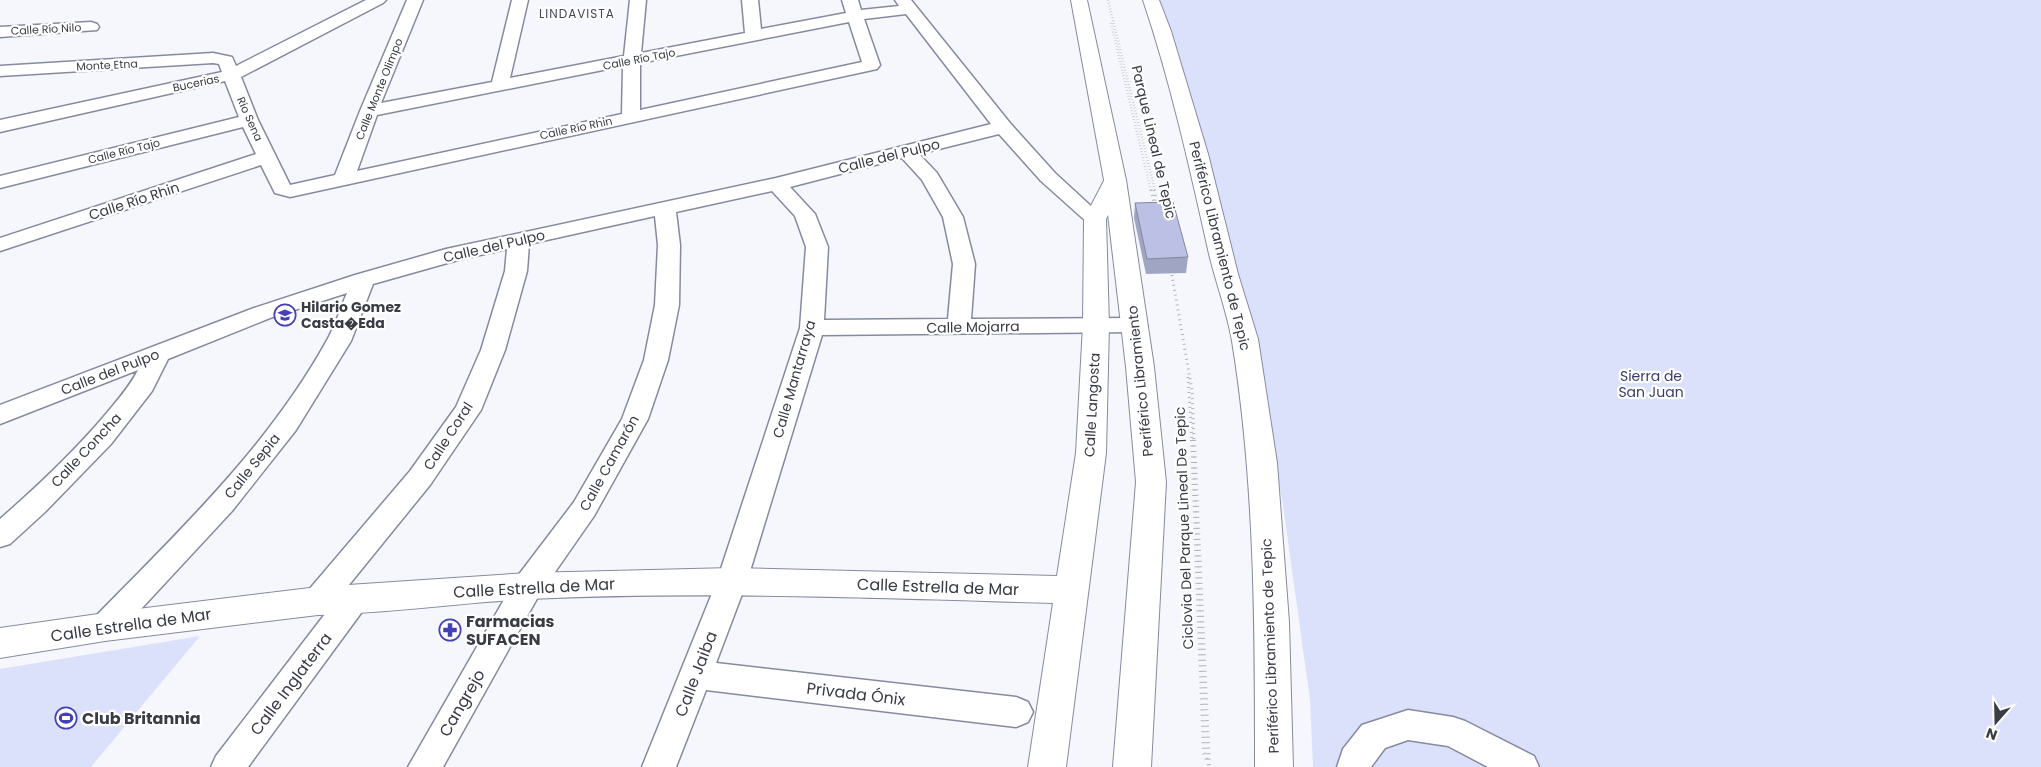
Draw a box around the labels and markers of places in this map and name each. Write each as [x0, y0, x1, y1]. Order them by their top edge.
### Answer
place label: Hilario Gomez Casta�Eda [301, 297, 401, 333]
school or university icon: Hilario Gomez Casta�Eda [273, 303, 297, 327]
place label: Farmacias SUFACEN [466, 610, 555, 651]
pharmacy icon: Farmacias SUFACEN [438, 618, 462, 642]
sports icon: Club Britannia [54, 706, 78, 730]
place label: Club Britannia [82, 707, 201, 730]

